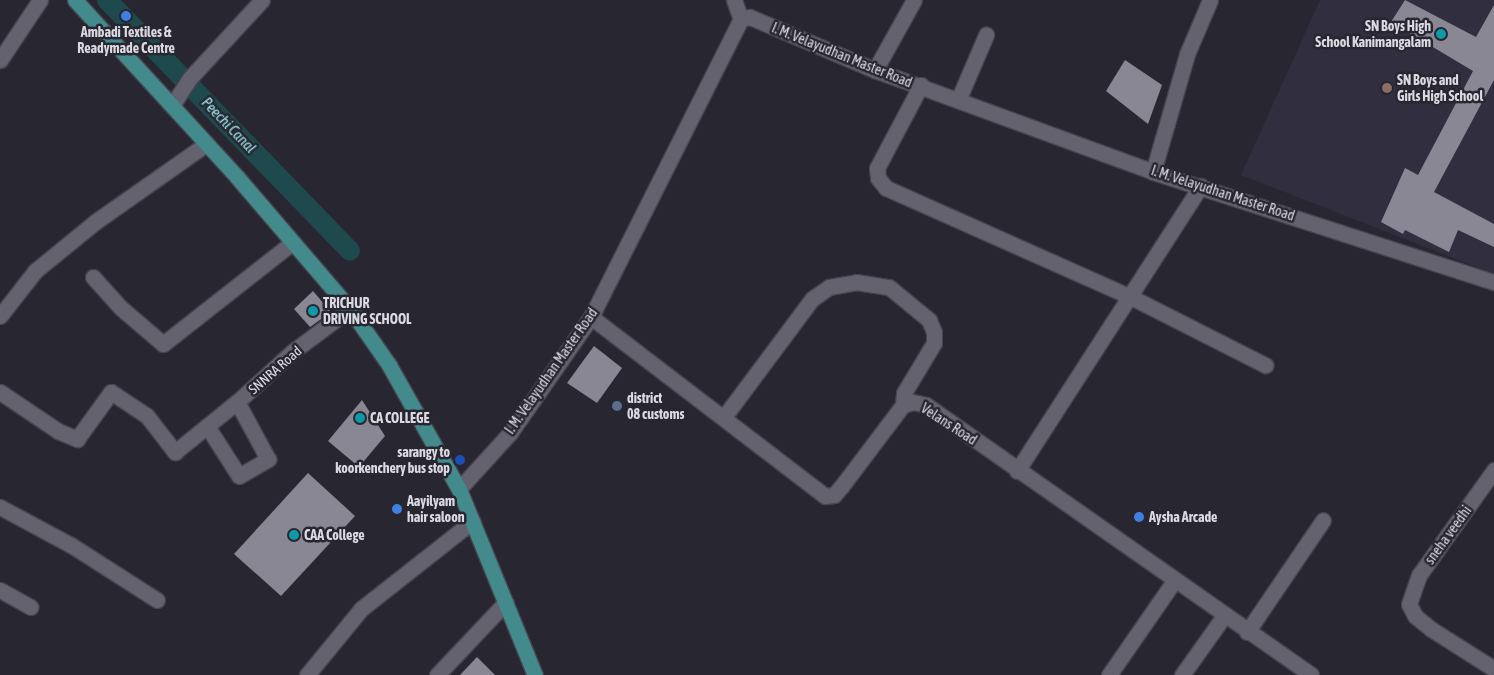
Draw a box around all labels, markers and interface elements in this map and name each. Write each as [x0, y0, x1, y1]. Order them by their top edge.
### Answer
marker: Ambadi Textiles & Readymade Centre [120, 10, 132, 22]
place label: SN Boys High School Kanimangalam [1315, 18, 1431, 50]
street label: I. M. Velayudhan Master Road [769, 19, 915, 91]
place label: Ambadi Textiles & Readymade Centre [77, 24, 175, 56]
marker: SN Boys High School Kanimangalam [1435, 28, 1447, 40]
place label: SN Boys and Girls High School [1397, 72, 1483, 104]
marker: SN Boys and Girls High School [1381, 82, 1393, 94]
water label: Peechi Canal [198, 93, 260, 157]
street label: I. M. Velayudhan Master Road [1149, 162, 1297, 224]
place label: TRICHUR DRIVING SCHOOL [323, 295, 412, 328]
marker: TRICHUR DRIVING SCHOOL [307, 305, 319, 317]
street label: I. M. Velayudhan Master Road [501, 305, 601, 437]
street label: SNNRA Road [245, 342, 305, 398]
place label: district 08 customs [627, 390, 684, 422]
marker: district 08 customs [611, 400, 623, 412]
street label: Velans Road [918, 400, 980, 448]
place label: CA COLLEGE [370, 410, 429, 426]
marker: CA COLLEGE [354, 412, 366, 424]
place label: sarangy to koorkenchery bus stop [335, 444, 450, 477]
marker: sarangy to koorkenchery bus stop [454, 454, 466, 466]
place label: Aayilyam hair saloon [407, 493, 465, 526]
street label: sneha veedhi [1421, 502, 1475, 568]
marker: Aayilyam hair saloon [391, 503, 403, 515]
place label: Aysha Arcade [1149, 509, 1217, 525]
marker: Aysha Arcade [1133, 511, 1145, 523]
place label: CAA College [304, 527, 365, 543]
marker: CAA College [288, 529, 300, 541]

